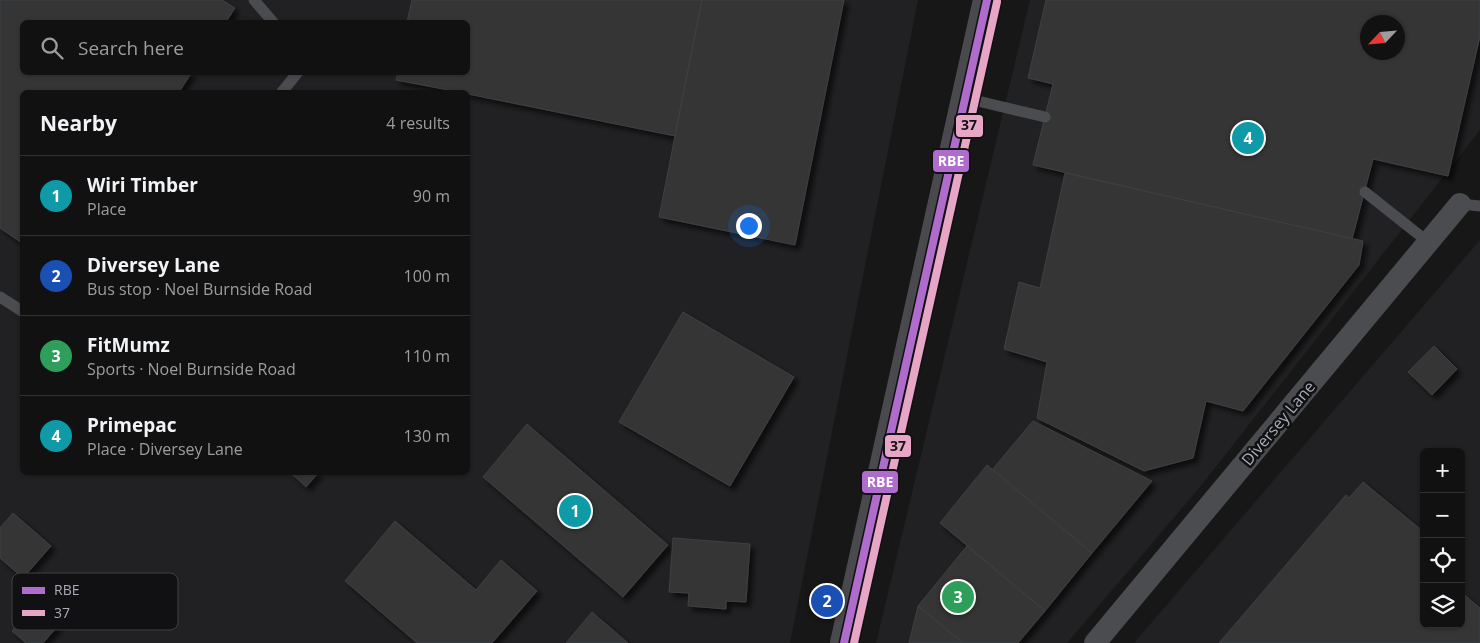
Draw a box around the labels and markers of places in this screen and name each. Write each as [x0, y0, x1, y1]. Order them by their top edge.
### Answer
pin: 4 [1232, 119, 1264, 157]
pin: 1 [559, 492, 591, 530]
pin: 3 [942, 578, 974, 616]
pin: 2 [811, 582, 843, 620]

